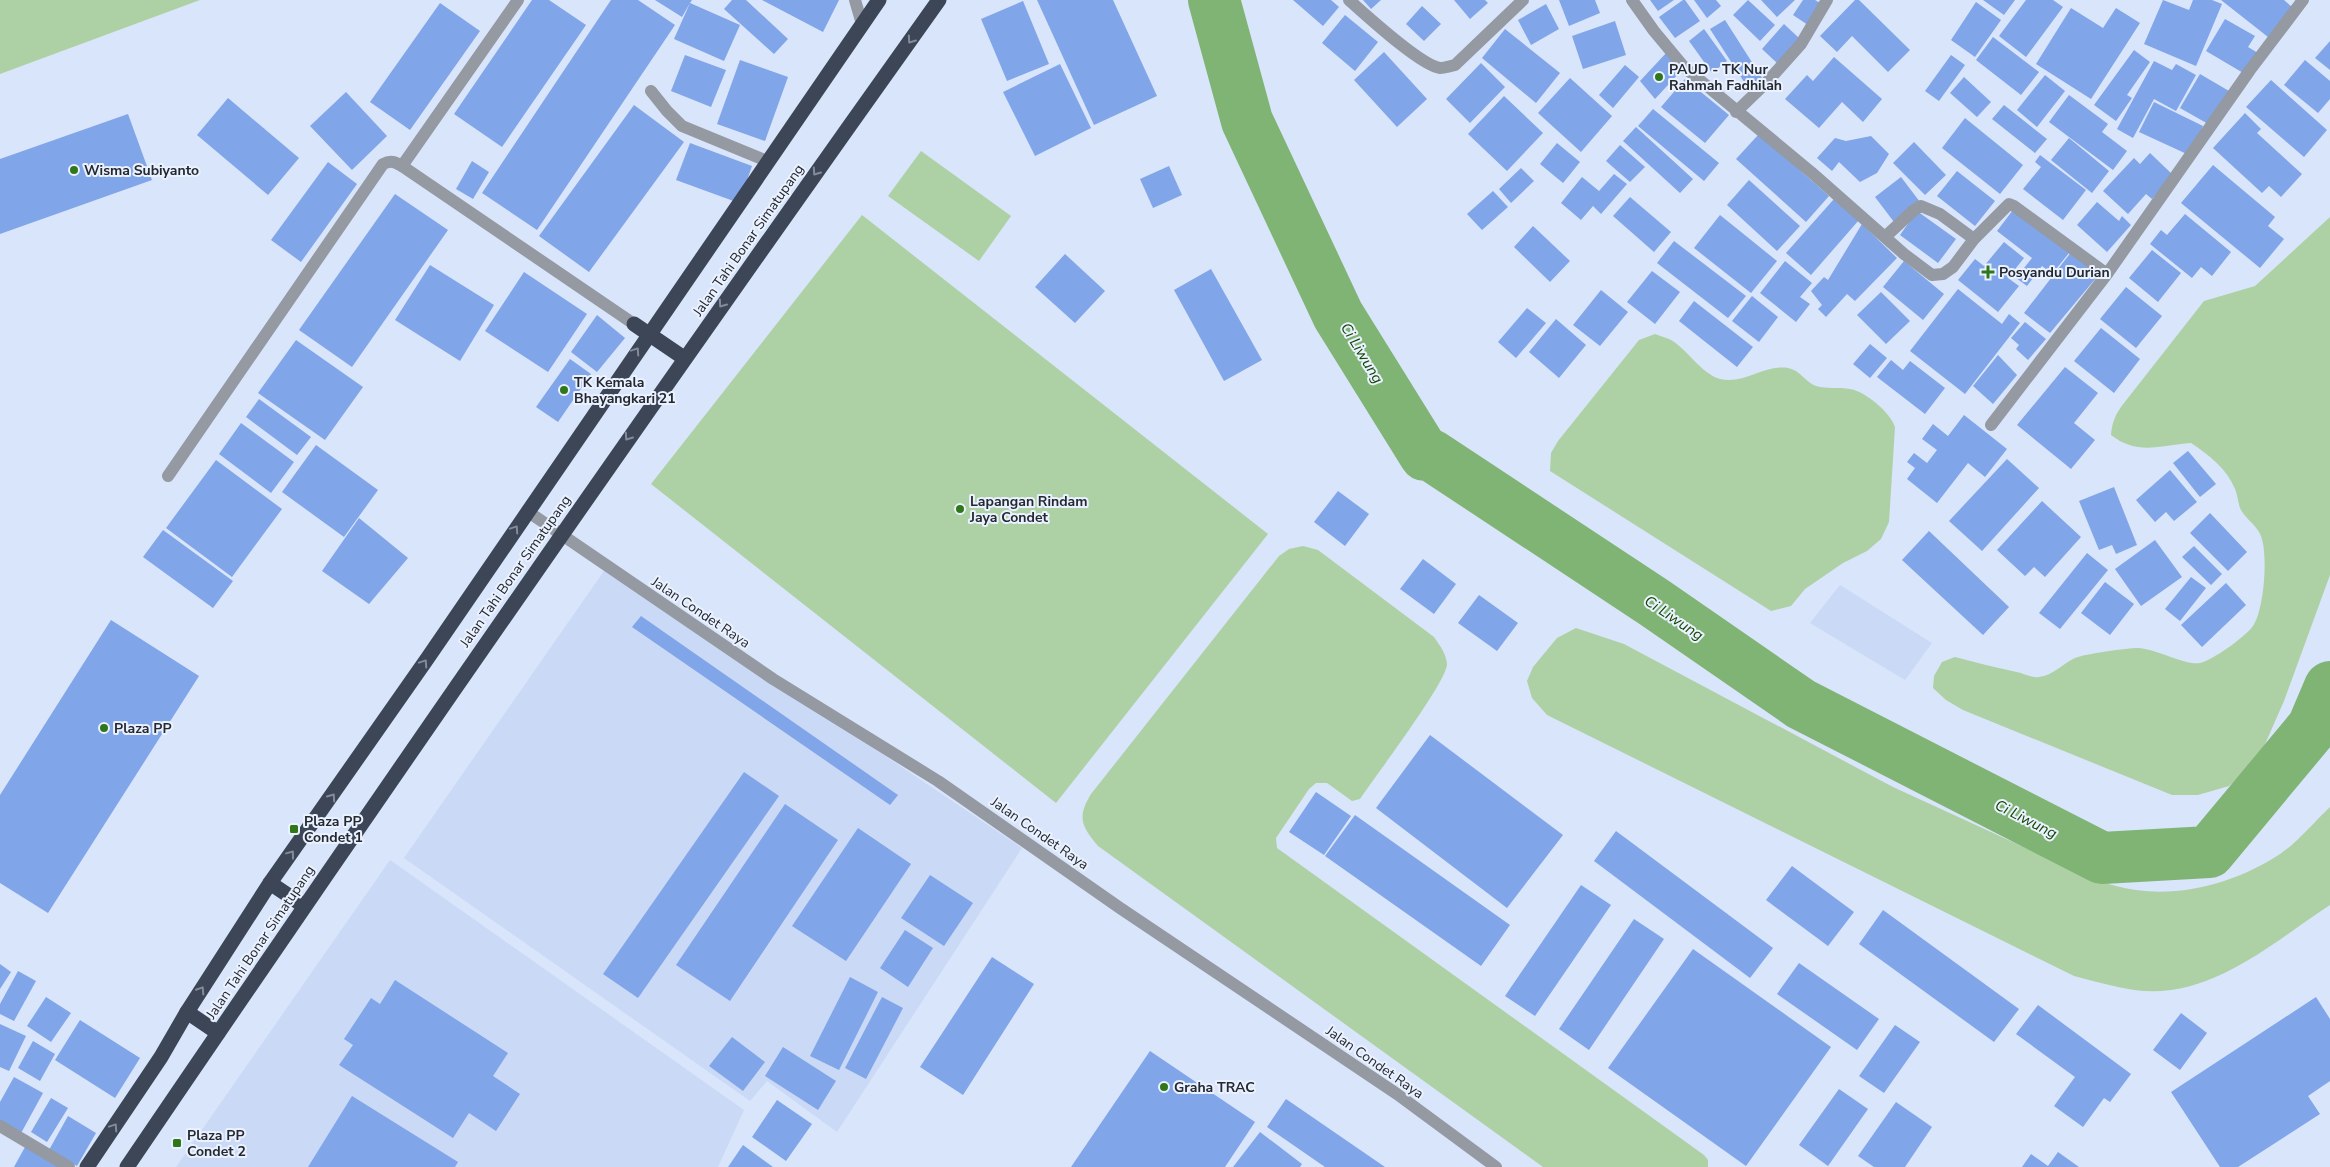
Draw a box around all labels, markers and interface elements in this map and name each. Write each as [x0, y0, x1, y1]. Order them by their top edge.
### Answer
one-way arrow [908, 34, 917, 44]
place label: PAUD - TK Nur Rahmah Fadhilah [1669, 60, 1782, 95]
marker: PAUD - TK Nur Rahmah Fadhilah [1653, 71, 1665, 83]
street label: Jalan Tahi Bonar Simatupang [688, 160, 808, 321]
place label: Wisma Subiyanto [84, 161, 199, 180]
marker: Wisma Subiyanto [68, 164, 80, 176]
one-way arrow [813, 166, 822, 176]
place label: Posyandu Durian [1999, 263, 2110, 282]
marker: Posyandu Durian [1981, 265, 1995, 279]
one-way arrow [719, 298, 728, 308]
water label: Ci Liwung [1336, 319, 1388, 387]
one-way arrow [630, 347, 639, 357]
place label: TK Kemala Bhayangkari 21 [574, 373, 676, 408]
marker: TK Kemala Bhayangkari 21 [558, 384, 570, 396]
one-way arrow [625, 431, 634, 441]
street label: Jalan Tahi Bonar Simatupang [455, 491, 575, 652]
place label: Lapangan Rindam Jaya Condet [969, 492, 1088, 527]
marker: Lapangan Rindam Jaya Condet [954, 503, 966, 515]
one-way arrow [509, 525, 518, 534]
street label: Jalan Condet Raya [647, 572, 754, 652]
water label: Ci Liwung [1640, 591, 1708, 645]
one-way arrow [418, 660, 427, 669]
place label: Plaza PP [114, 719, 172, 738]
marker: Plaza PP [98, 722, 110, 734]
street label: Jalan Condet Raya [986, 792, 1092, 874]
one-way arrow [326, 793, 335, 803]
water label: Ci Liwung [1991, 795, 2061, 843]
place label: Plaza PP Condet 1 [304, 812, 363, 847]
marker: Plaza PP Condet 1 [288, 823, 300, 835]
one-way arrow [285, 850, 294, 860]
street label: Jalan Tahi Bonar Simatupang [201, 862, 319, 1024]
one-way arrow [195, 986, 204, 995]
street label: Jalan Condet Raya [1321, 1021, 1427, 1103]
place label: Graha TRAC [1174, 1078, 1255, 1097]
marker: Graha TRAC [1158, 1081, 1170, 1093]
one-way arrow [108, 1123, 117, 1132]
place label: Plaza PP Condet 2 [187, 1126, 246, 1161]
marker: Plaza PP Condet 2 [171, 1137, 183, 1149]

